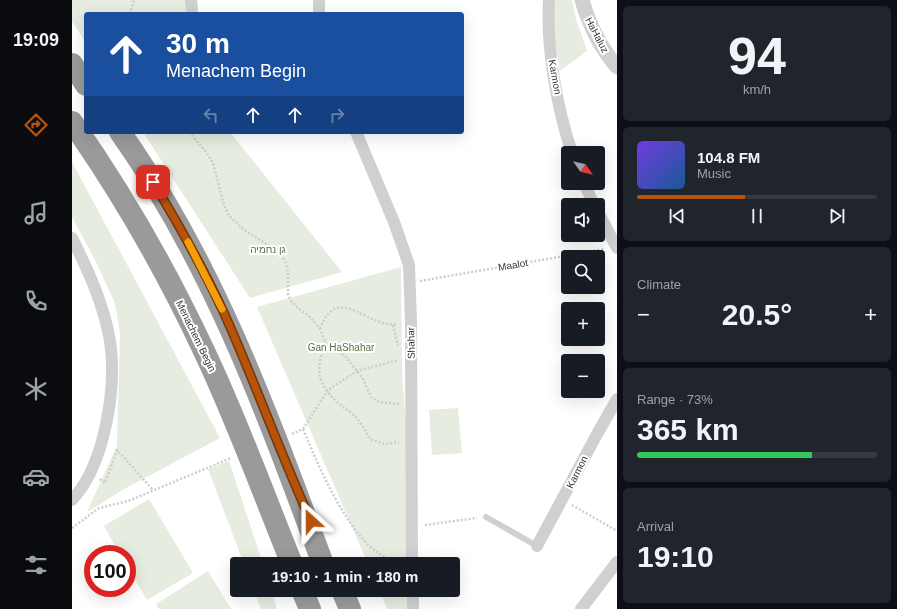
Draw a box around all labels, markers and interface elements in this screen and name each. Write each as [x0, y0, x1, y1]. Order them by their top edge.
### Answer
street label: HaHaluz [583, 15, 611, 55]
text: 94 [728, 27, 786, 85]
icon: ahead [100, 28, 152, 80]
text: 30 m [166, 28, 230, 59]
text: 19:09 [13, 30, 59, 50]
street label: Karmon [547, 59, 563, 95]
text: Menachem Begin [166, 61, 306, 81]
text: km/h [743, 82, 771, 97]
icon: left [200, 104, 222, 126]
icon: ahead [242, 104, 264, 126]
icon: ahead [284, 104, 306, 126]
icon: right [326, 104, 348, 126]
icon: directions [22, 111, 50, 139]
north arrow [561, 146, 605, 190]
map controls [561, 146, 605, 398]
text: 104.8 FM [697, 149, 760, 166]
pin [136, 165, 170, 199]
text: Music [697, 166, 731, 181]
icon: arrive [142, 171, 164, 193]
button: sound [561, 198, 605, 242]
icon: music [22, 199, 50, 227]
icon: previous [666, 205, 688, 227]
icon: pause [746, 205, 768, 227]
icon: next [826, 205, 848, 227]
park label: גן נחמיה [250, 244, 286, 255]
button: search [561, 250, 605, 294]
street label: Maalot [497, 257, 529, 273]
text: Climate [637, 277, 681, 292]
icon: phone [22, 287, 50, 315]
text: 20.5° [722, 298, 792, 331]
street label: Menachem Begin [174, 299, 218, 373]
button: + [561, 302, 605, 346]
text: − [637, 302, 650, 327]
text: + [864, 302, 877, 327]
street label: Shahar [405, 326, 417, 359]
park label: Gan HaShahar [308, 342, 375, 353]
button: − [561, 354, 605, 398]
icon: climate [22, 375, 50, 403]
text: Range · 73% [637, 392, 713, 407]
text: 365 km [637, 413, 739, 446]
street label: Karmon [564, 454, 590, 490]
icon: car [22, 463, 50, 491]
position arrow [290, 500, 332, 542]
text: Arrival [637, 519, 674, 534]
text: 19:10 [637, 540, 714, 573]
speed limit sign: 100 [84, 545, 136, 597]
icon: filters [22, 551, 50, 579]
text: 19:10 · 1 min · 180 m [272, 568, 418, 585]

